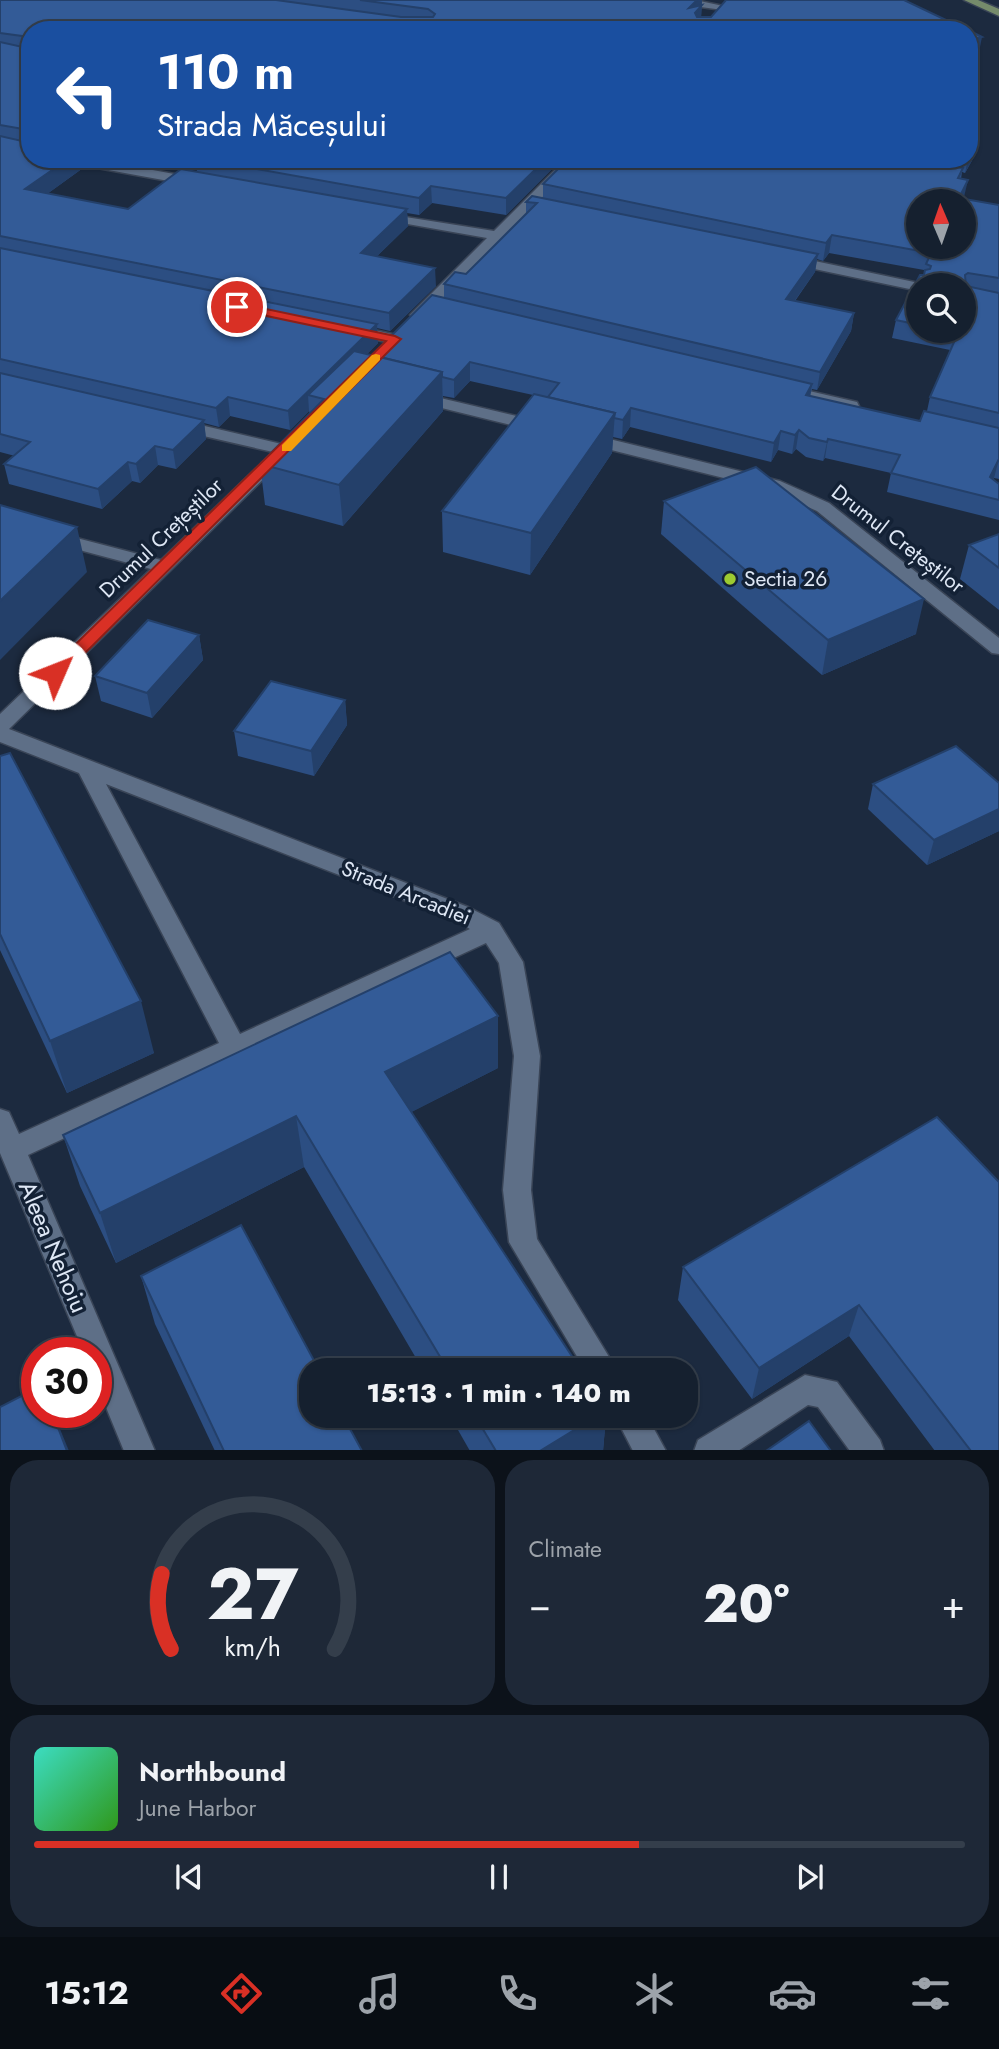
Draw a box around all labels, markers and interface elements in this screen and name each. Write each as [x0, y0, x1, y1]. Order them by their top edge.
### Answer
text: 110 m [157, 37, 294, 107]
icon: left [42, 49, 133, 140]
text: Strada Măceșului [157, 102, 387, 148]
north arrow [906, 189, 976, 259]
map controls [906, 189, 976, 343]
button: search [906, 273, 976, 343]
pin [207, 277, 267, 337]
icon: arrive [218, 288, 256, 326]
street label: Drumul Crețeștilor [93, 471, 230, 605]
street label: Drumul Crețeștilor [825, 477, 971, 601]
place label: Sectia 26 [744, 564, 827, 594]
marker: Sectia 26 [722, 571, 738, 587]
position arrow [18, 636, 92, 710]
street label: Strada Arcadiei [337, 853, 475, 933]
street label: Aleea Nehoiu [10, 1175, 97, 1318]
speed limit sign: 30 [21, 1337, 112, 1428]
text: 15:13 · 1 min · 140 m [366, 1374, 631, 1412]
text: Climate [529, 1532, 602, 1566]
text: 27 [206, 1541, 298, 1646]
text: 20° [703, 1566, 790, 1642]
text: − [529, 1577, 551, 1632]
text: + [942, 1577, 965, 1632]
text: km/h [224, 1628, 281, 1664]
text: Northbound [139, 1753, 286, 1791]
text: June Harbor [139, 1791, 256, 1825]
icon: previous [170, 1858, 208, 1896]
icon: pause [480, 1858, 518, 1896]
icon: next [791, 1858, 829, 1896]
icon: directions [217, 1969, 266, 2018]
icon: music [355, 1969, 404, 2018]
icon: phone [493, 1969, 542, 2018]
icon: climate [630, 1969, 679, 2018]
icon: car [768, 1969, 817, 2018]
icon: filters [906, 1969, 955, 2018]
text: 15:12 [44, 1970, 129, 2016]

